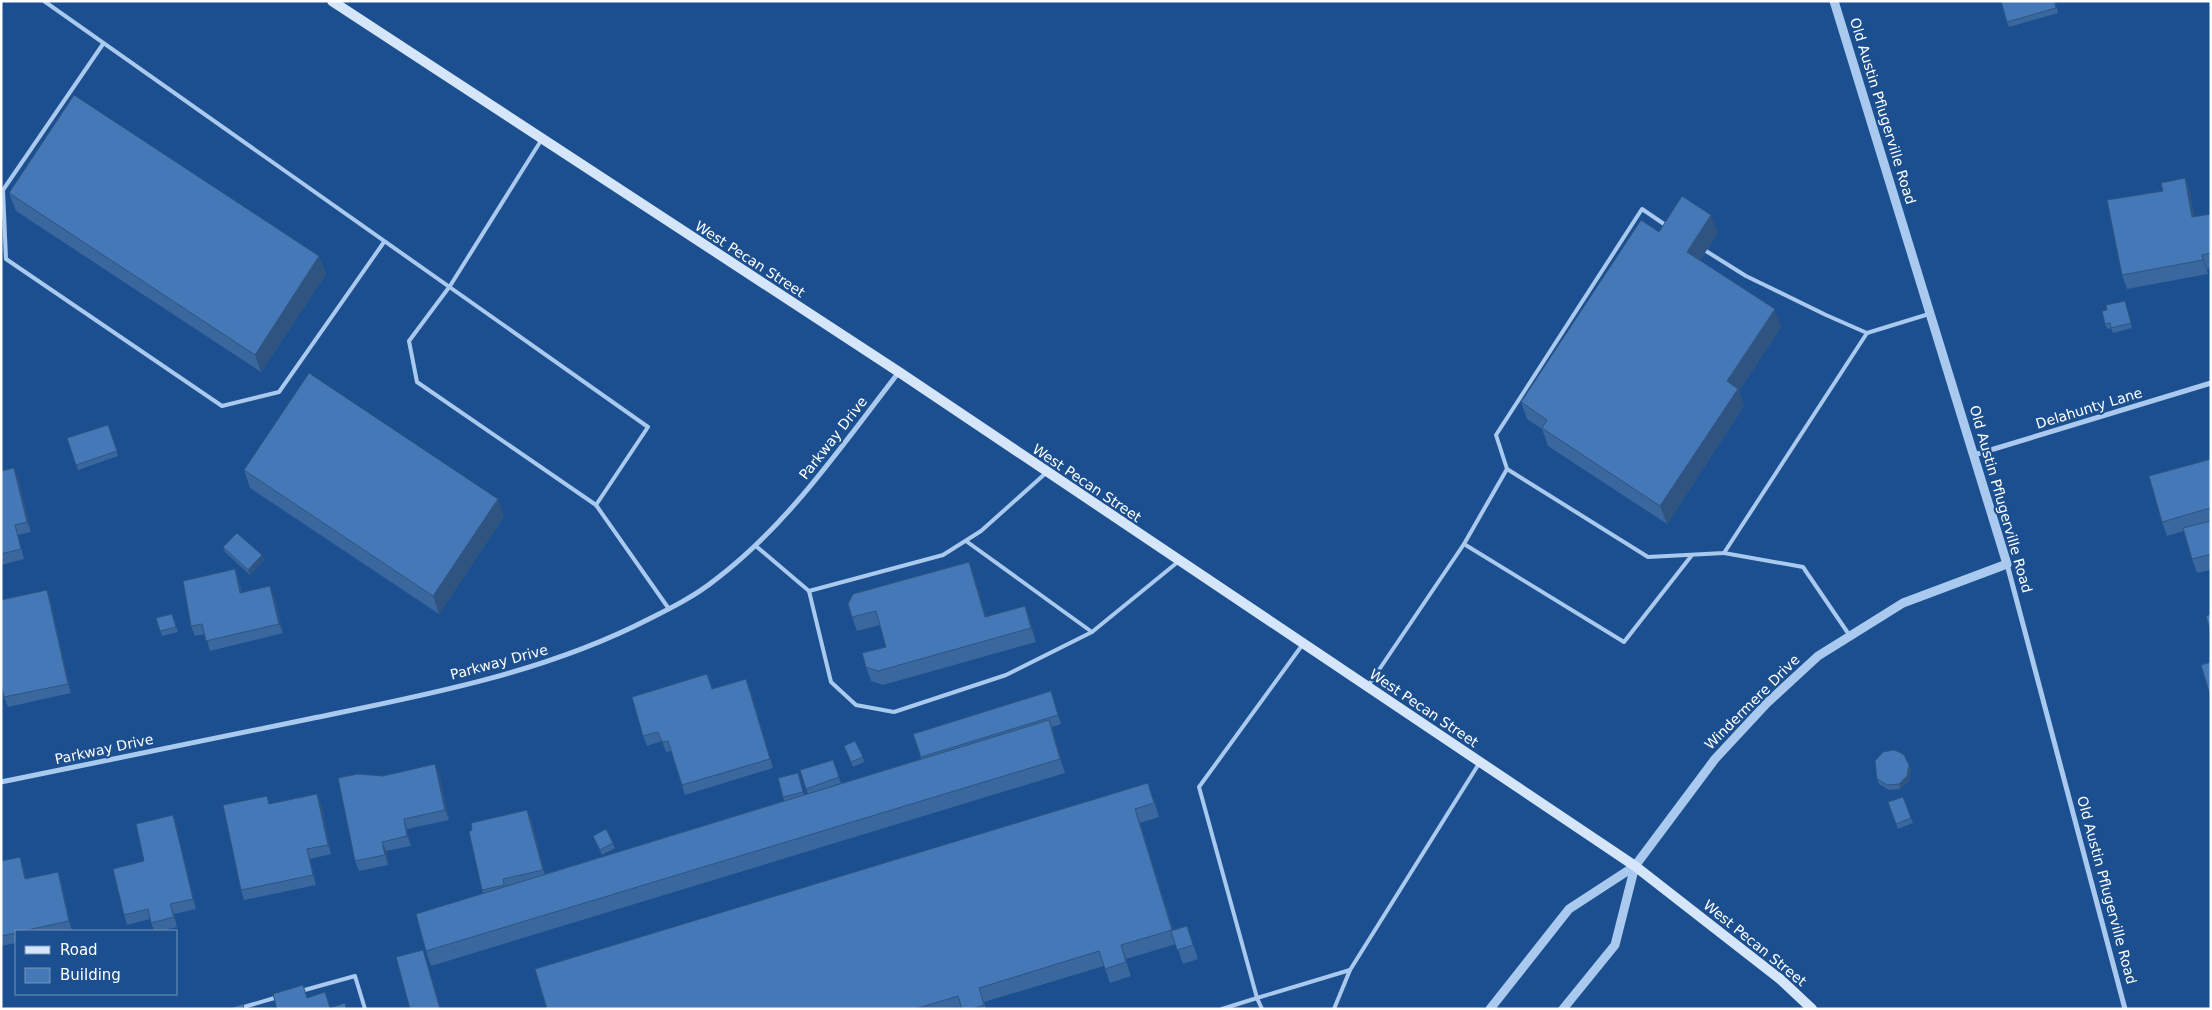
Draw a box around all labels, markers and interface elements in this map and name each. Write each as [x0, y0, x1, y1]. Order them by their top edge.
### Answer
street label: Old Austin Pflugerville Road [1847, 16, 1919, 206]
street label: West Pecan Street [692, 218, 808, 301]
street label: Delahunty Lane [2034, 384, 2144, 432]
street label: Parkway Drive [796, 394, 870, 482]
street label: Old Austin Pflugerville Road [1967, 403, 2035, 595]
street label: West Pecan Street [1030, 441, 1145, 526]
street label: Parkway Drive [448, 641, 550, 683]
street label: Windermere Drive [1701, 651, 1803, 753]
street label: West Pecan Street [1367, 666, 1482, 751]
street label: Parkway Drive [53, 731, 155, 767]
street label: Old Austin Pflugerville Road [2074, 794, 2140, 986]
street label: West Pecan Street [1700, 897, 1810, 990]
legend [15, 930, 178, 995]
text: Road [60, 941, 98, 959]
text: Building [60, 966, 121, 984]

